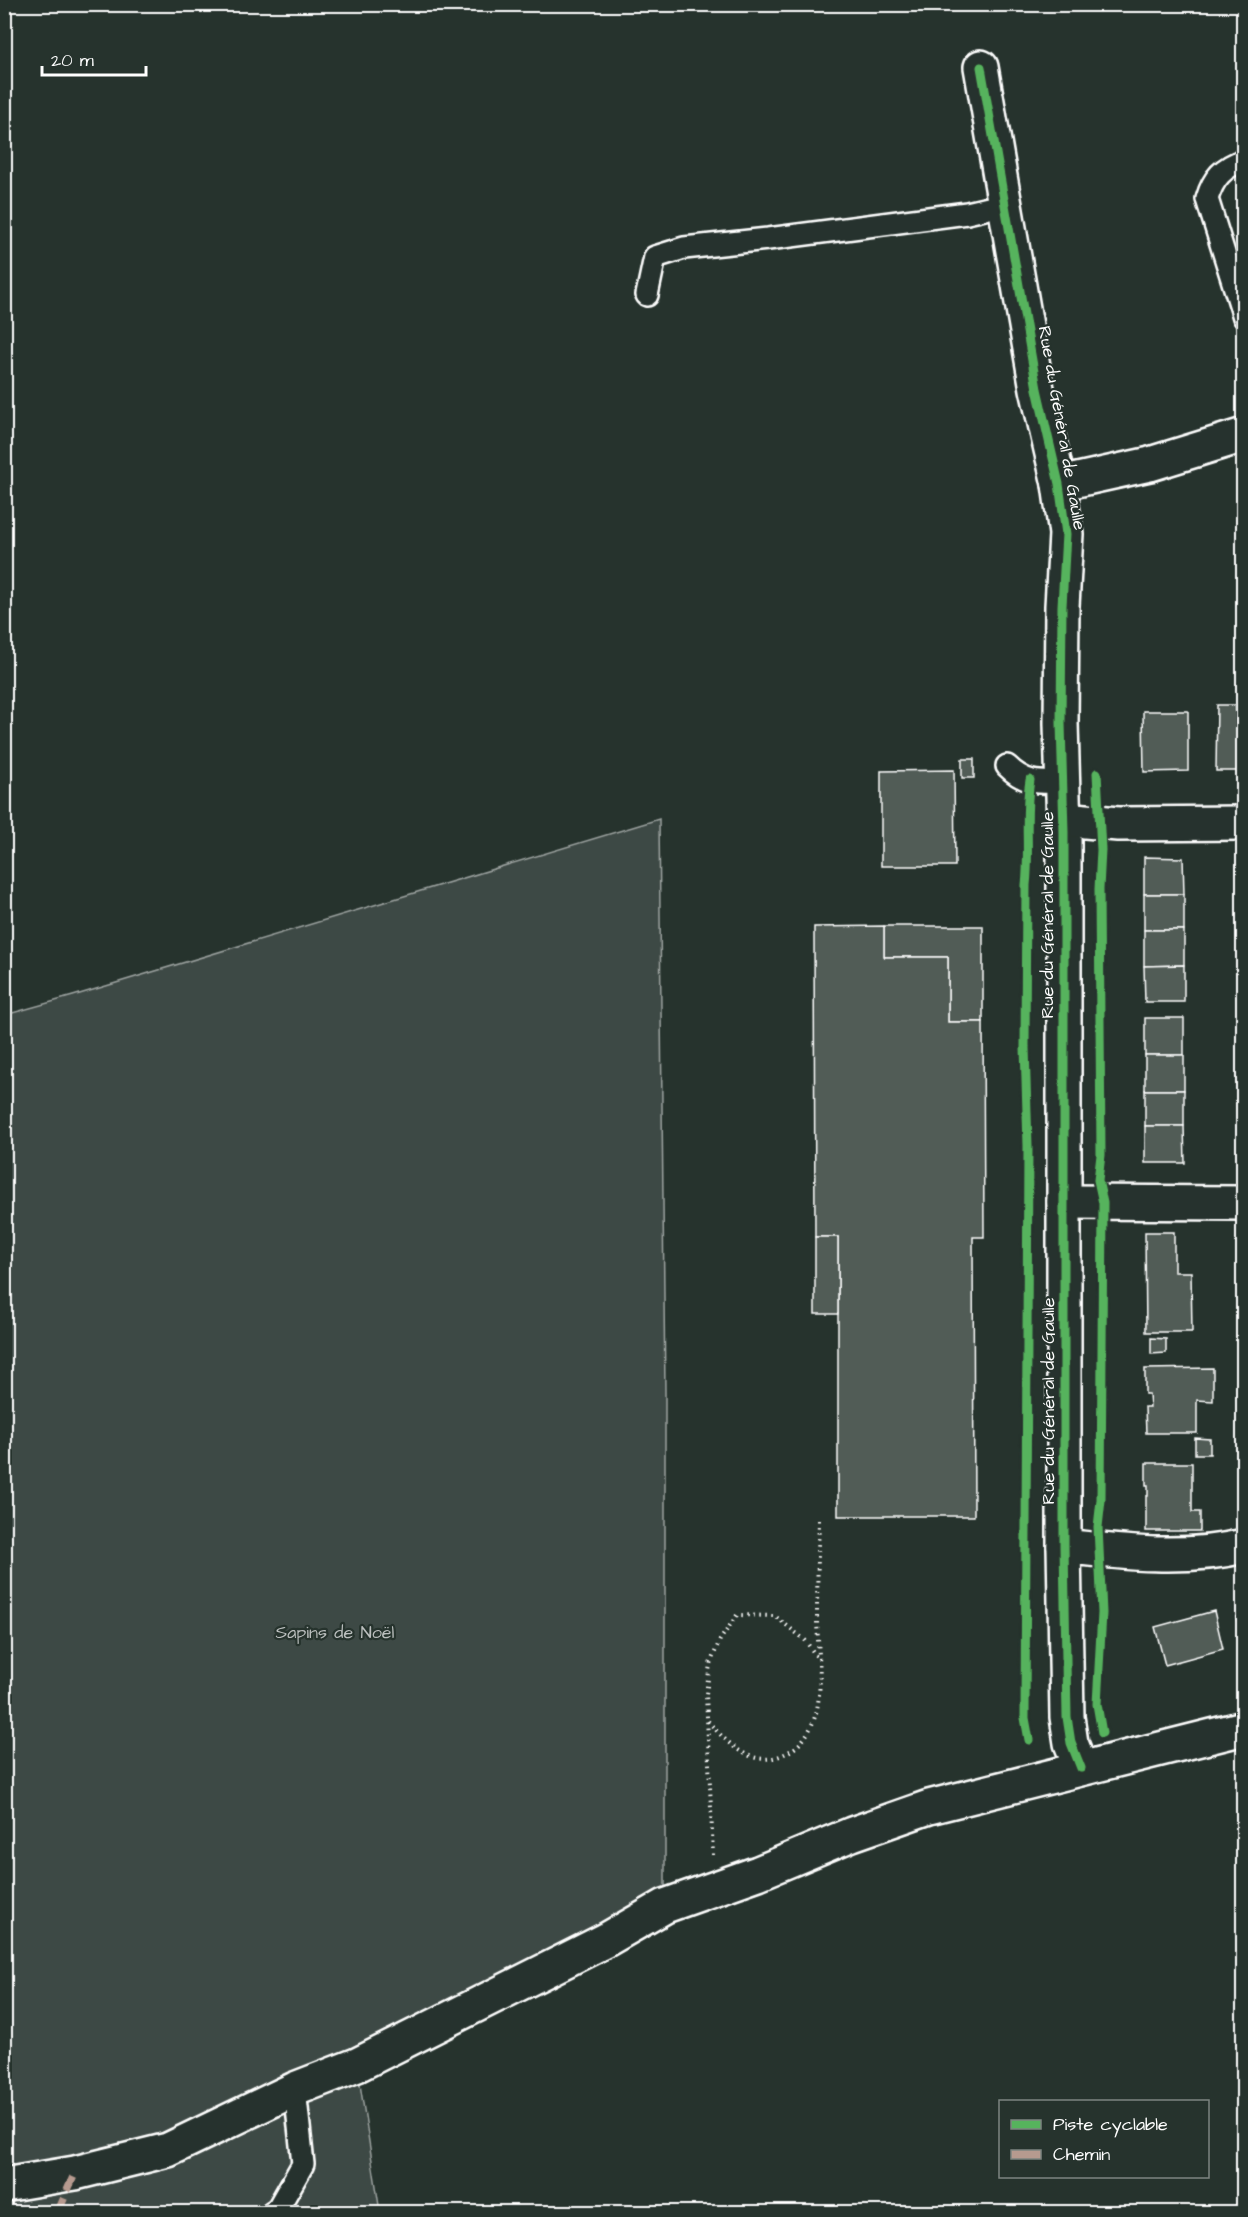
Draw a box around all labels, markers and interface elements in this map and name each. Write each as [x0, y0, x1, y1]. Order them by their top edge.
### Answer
scale bar [42, 39, 146, 77]
text: 20 m [51, 48, 94, 73]
street label: Rue du Général de Gaulle [1032, 324, 1092, 532]
street label: Rue du Général de Gaulle [1035, 811, 1060, 1018]
street label: Rue du Général de Gaulle [1036, 1297, 1061, 1504]
park label: Sapins de Noël [276, 1620, 395, 1645]
legend [999, 2100, 1209, 2178]
text: Piste cyclable [1053, 2112, 1168, 2138]
text: Chemin [1053, 2142, 1110, 2167]

